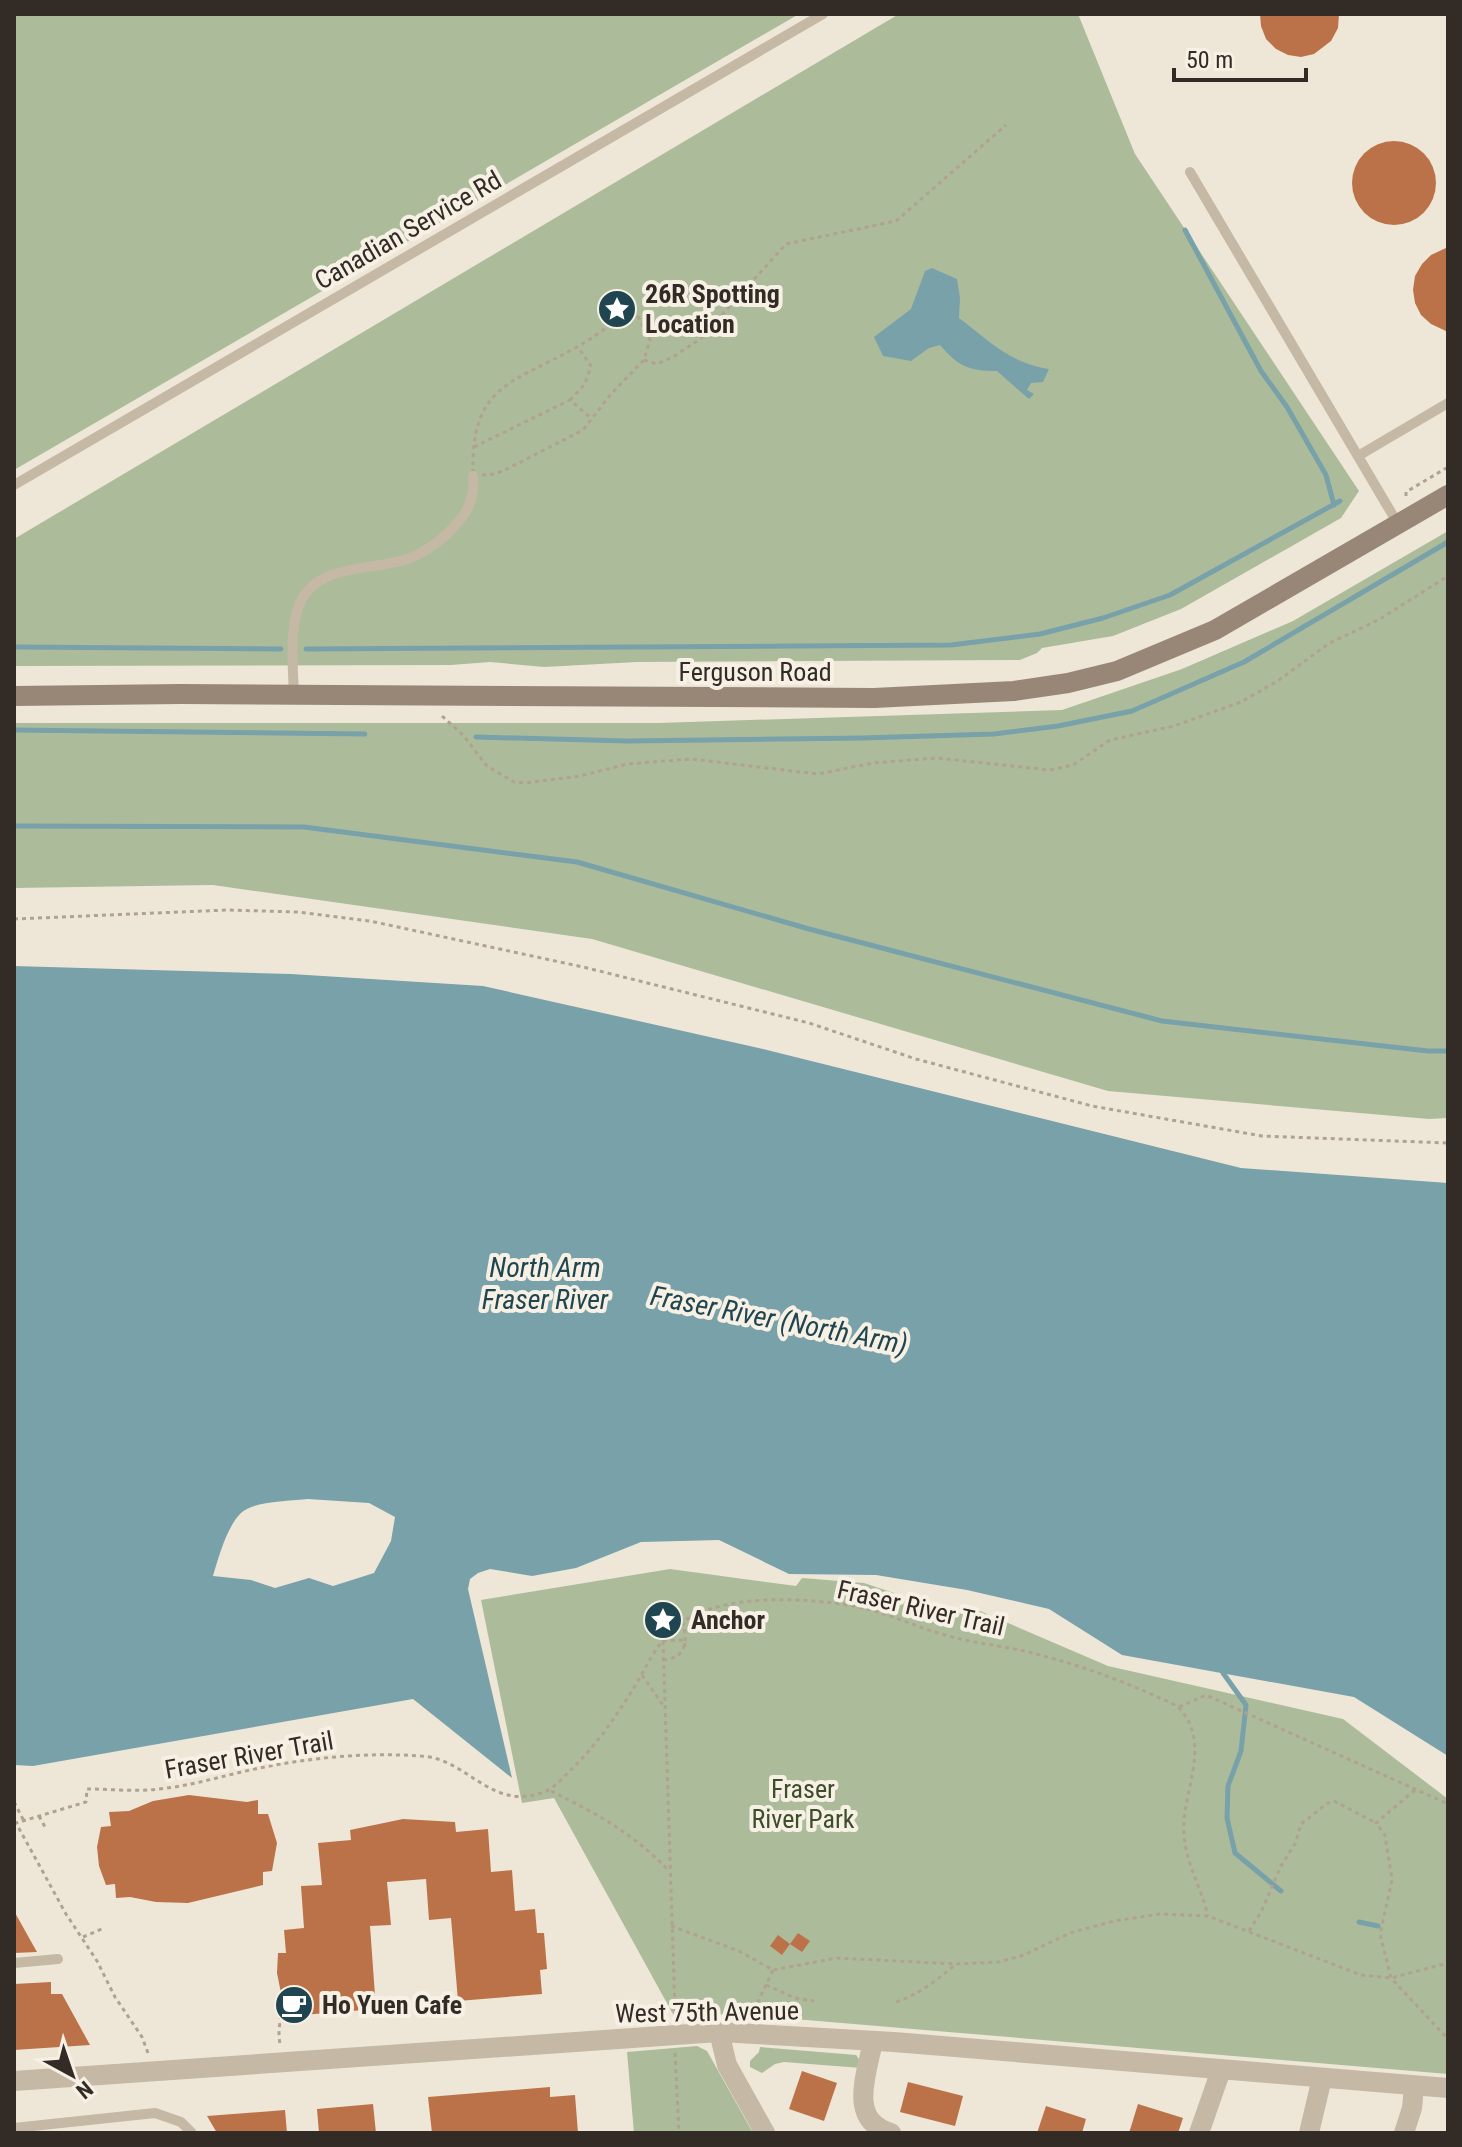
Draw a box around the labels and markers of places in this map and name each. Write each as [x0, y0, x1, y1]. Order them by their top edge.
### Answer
place label: 26R Spotting Location [645, 279, 780, 339]
place icon: 26R Spotting Location [596, 288, 638, 330]
place icon: Anchor [642, 1599, 684, 1641]
place label: Anchor [691, 1605, 765, 1635]
cafe icon: Ho Yuen Cafe [273, 1984, 315, 2026]
place label: Ho Yuen Cafe [322, 1990, 462, 2020]

